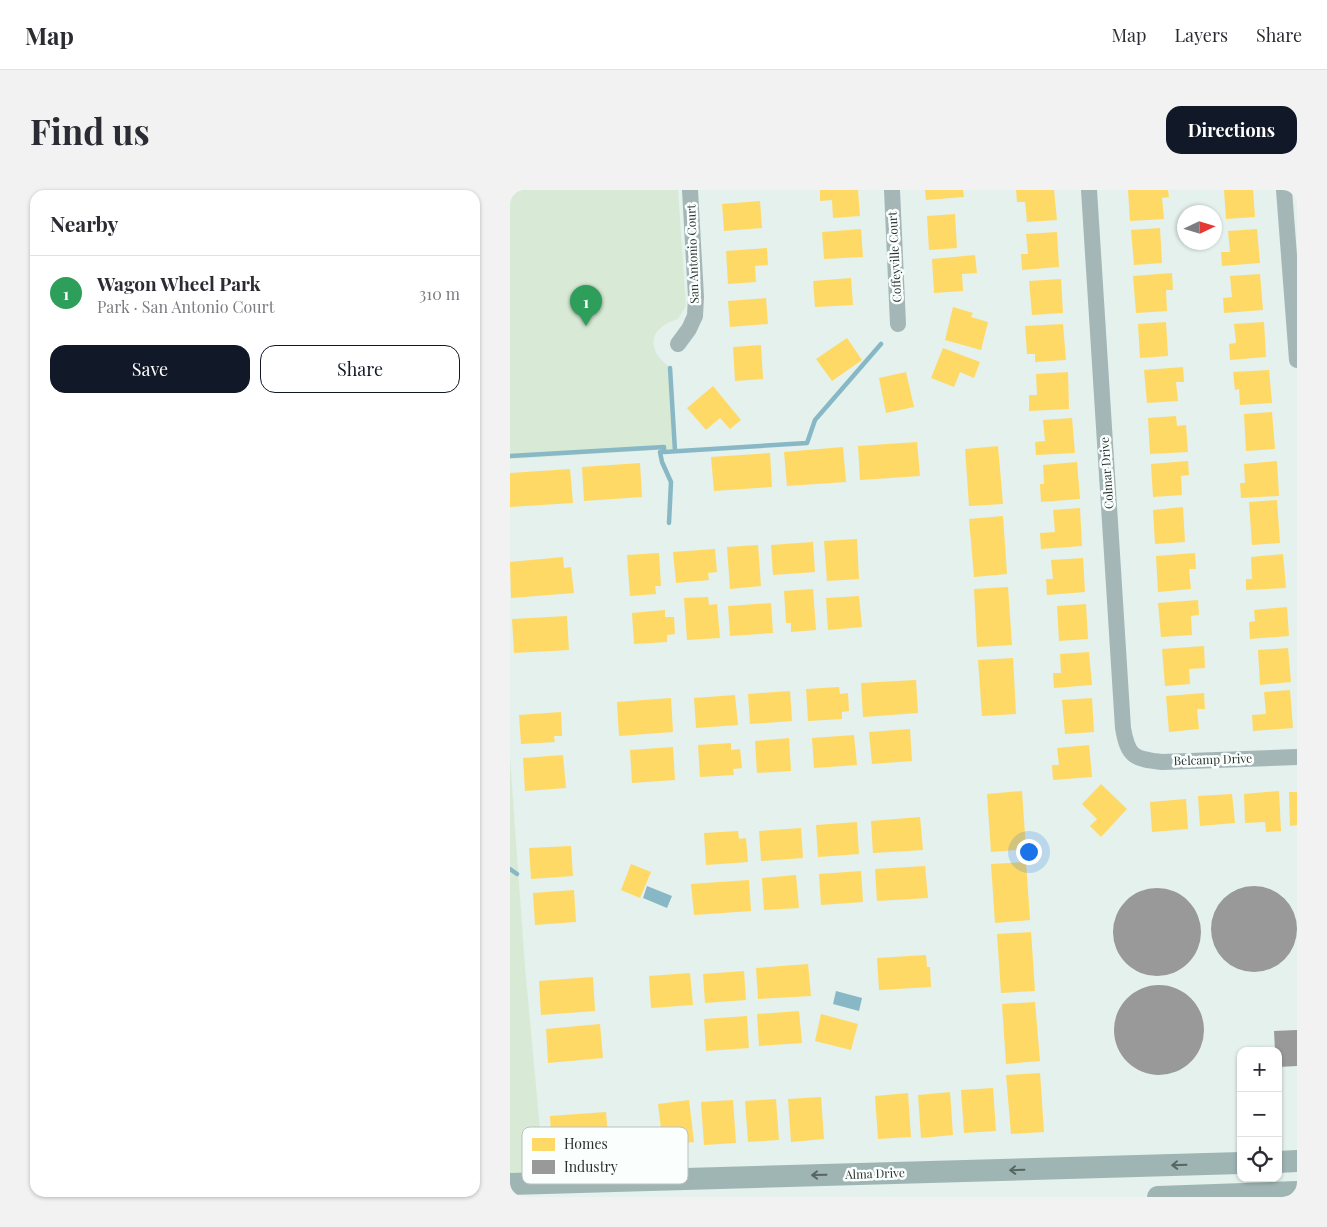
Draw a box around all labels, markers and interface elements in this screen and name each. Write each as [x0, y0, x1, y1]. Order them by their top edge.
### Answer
text: Map [25, 19, 74, 51]
text: Map [1111, 23, 1146, 47]
text: Layers [1174, 23, 1228, 47]
text: Share [1256, 23, 1302, 47]
button: Directions [1166, 106, 1297, 154]
text: Find us [30, 107, 150, 154]
street label: San Antonio Court [682, 203, 702, 304]
north arrow [1177, 205, 1222, 250]
text: Nearby [50, 209, 119, 237]
street label: Coffeyville Court [884, 210, 904, 303]
text: Wagon Wheel Park [97, 270, 261, 296]
text: 1 [63, 283, 69, 304]
text: 310 m [419, 283, 460, 304]
pin: 1 [570, 285, 602, 326]
text: Park · San Antonio Court [97, 296, 274, 317]
button: Save [50, 345, 250, 393]
button: Share [260, 345, 460, 393]
street label: Colmar Drive [1096, 436, 1117, 510]
street label: Belcamp Drive [1173, 750, 1253, 768]
your location [1016, 839, 1042, 865]
map controls [1237, 1047, 1282, 1182]
button: + [1237, 1047, 1282, 1092]
button: − [1237, 1092, 1282, 1137]
legend [522, 1127, 688, 1184]
text: Homes [564, 1134, 608, 1153]
button: locate [1237, 1137, 1282, 1182]
text: Industry [564, 1157, 618, 1176]
one-way arrow [1171, 1160, 1188, 1170]
street label: Alma Drive [844, 1164, 905, 1182]
one-way arrow [1009, 1165, 1025, 1174]
one-way arrow [812, 1171, 828, 1180]

